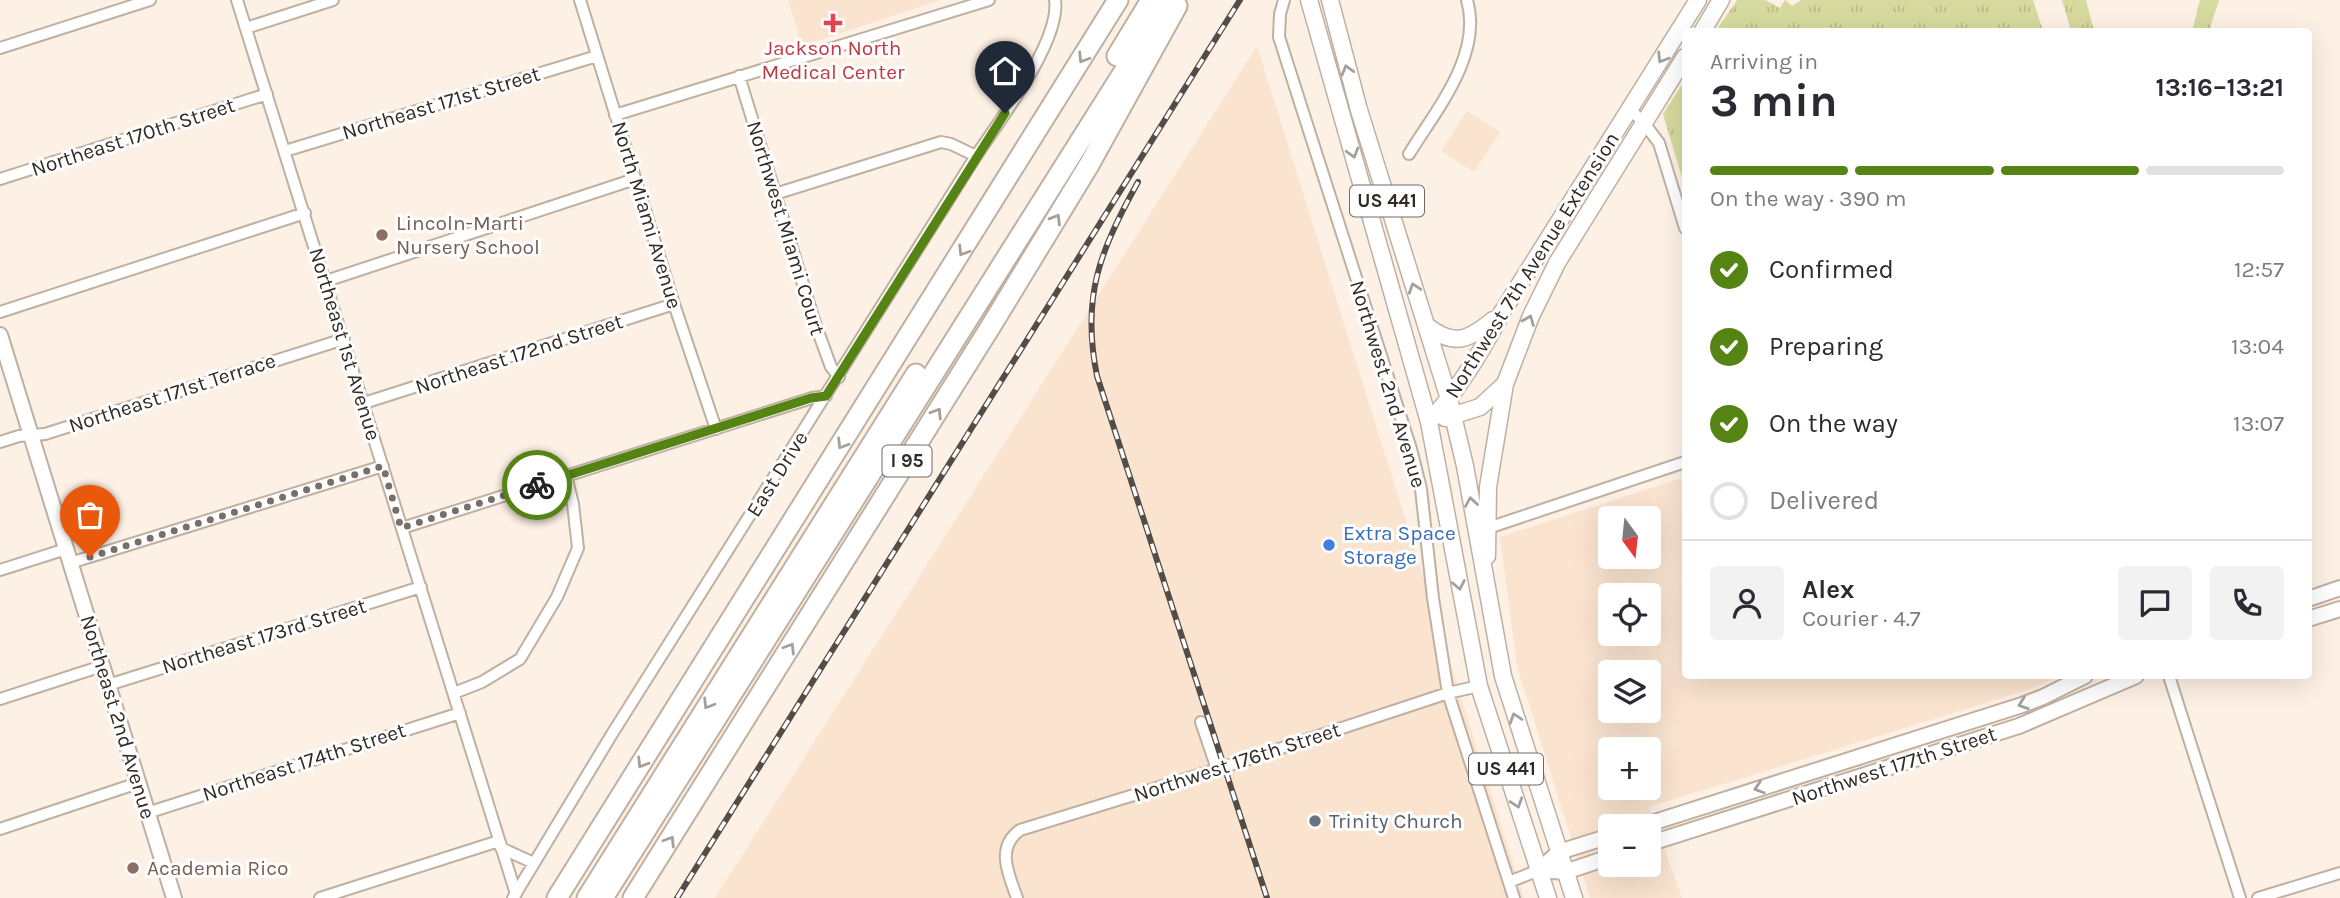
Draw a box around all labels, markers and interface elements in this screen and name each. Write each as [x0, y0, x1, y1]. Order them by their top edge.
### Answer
marker: Jackson North Medical Center [823, 13, 843, 33]
place label: Jackson North Medical Center [761, 36, 905, 84]
pin [975, 41, 1035, 113]
text: Arriving in [1710, 48, 1818, 75]
one-way arrow [1658, 50, 1671, 63]
one-way arrow [1078, 51, 1091, 64]
icon: home [986, 52, 1024, 90]
street label: Northeast 171st Street [339, 61, 543, 145]
one-way arrow [1341, 64, 1356, 76]
text: 13:16–13:21 [2155, 72, 2284, 103]
text: 3 min [1710, 74, 1838, 128]
street label: Northeast 170th Street [28, 93, 238, 181]
street label: North Miami Avenue [607, 118, 687, 312]
street label: Northwest Miami Court [742, 118, 830, 338]
street label: Northwest 7th Avenue Extension [1440, 128, 1624, 402]
one-way arrow [1344, 147, 1359, 159]
text: On the way · 390 m [1710, 185, 1907, 212]
road number: US 441 [1350, 186, 1424, 216]
place label: Lincoln-Marti Nursery School [396, 211, 540, 259]
one-way arrow [1048, 214, 1061, 227]
marker: Lincoln-Marti Nursery School [374, 227, 390, 243]
one-way arrow [958, 244, 971, 257]
street label: Northeast 1st Avenue [304, 245, 386, 443]
icon: check [1710, 251, 1748, 289]
text: Confirmed [1769, 254, 1894, 285]
text: 12:57 [2234, 256, 2284, 283]
street label: Northwest 2nd Avenue [1345, 278, 1431, 490]
one-way arrow [1408, 282, 1423, 294]
street label: Northeast 172nd Street [412, 309, 626, 399]
one-way arrow [1521, 315, 1535, 327]
icon: check [1710, 328, 1748, 366]
text: Preparing [1769, 331, 1883, 362]
text: 13:04 [2231, 333, 2284, 360]
street label: Northeast 171st Terrace [66, 348, 278, 438]
icon: check [1710, 405, 1748, 443]
one-way arrow [929, 408, 942, 421]
text: On the way [1769, 408, 1898, 439]
text: 13:07 [2233, 410, 2284, 437]
street label: East Drive [741, 427, 813, 521]
one-way arrow [838, 437, 851, 450]
road number: I 95 [883, 446, 932, 476]
courier [502, 450, 572, 520]
icon: bike [518, 466, 556, 504]
pin [60, 485, 120, 557]
text: Delivered [1769, 485, 1879, 516]
icon: bag [71, 496, 109, 534]
one-way arrow [1464, 496, 1479, 508]
north arrow [1598, 506, 1661, 569]
map controls [1598, 506, 1661, 877]
place label: Extra Space Storage [1343, 521, 1456, 569]
marker: Extra Space Storage [1321, 537, 1337, 553]
button: person [1710, 566, 1784, 640]
button: chat [2118, 566, 2192, 640]
button: phone [2210, 566, 2284, 640]
text: Alex [1802, 574, 1854, 605]
one-way arrow [1451, 579, 1466, 591]
button: locate [1598, 583, 1661, 646]
street label: Northeast 173rd Street [159, 593, 369, 678]
text: Courier · 4.7 [1802, 605, 1921, 632]
street label: Northeast 2nd Avenue [76, 612, 160, 822]
one-way arrow [782, 642, 795, 655]
button: layers [1598, 660, 1661, 723]
one-way arrow [2017, 696, 2029, 710]
one-way arrow [703, 697, 716, 710]
one-way arrow [1509, 712, 1523, 724]
street label: Northwest 176th Street [1131, 717, 1343, 807]
street label: Northeast 174th Street [199, 718, 409, 806]
street label: Northwest 177th Street [1789, 722, 1999, 810]
button: + [1598, 737, 1661, 800]
road number: US 441 [1469, 754, 1543, 784]
one-way arrow [638, 756, 651, 769]
one-way arrow [1754, 780, 1766, 795]
one-way arrow [1509, 797, 1523, 809]
place label: Trinity Church [1329, 809, 1463, 833]
marker: Trinity Church [1307, 813, 1323, 829]
button: − [1598, 814, 1661, 877]
one-way arrow [661, 835, 674, 848]
place label: Academia Rico [147, 856, 289, 880]
marker: Academia Rico [125, 860, 141, 876]

